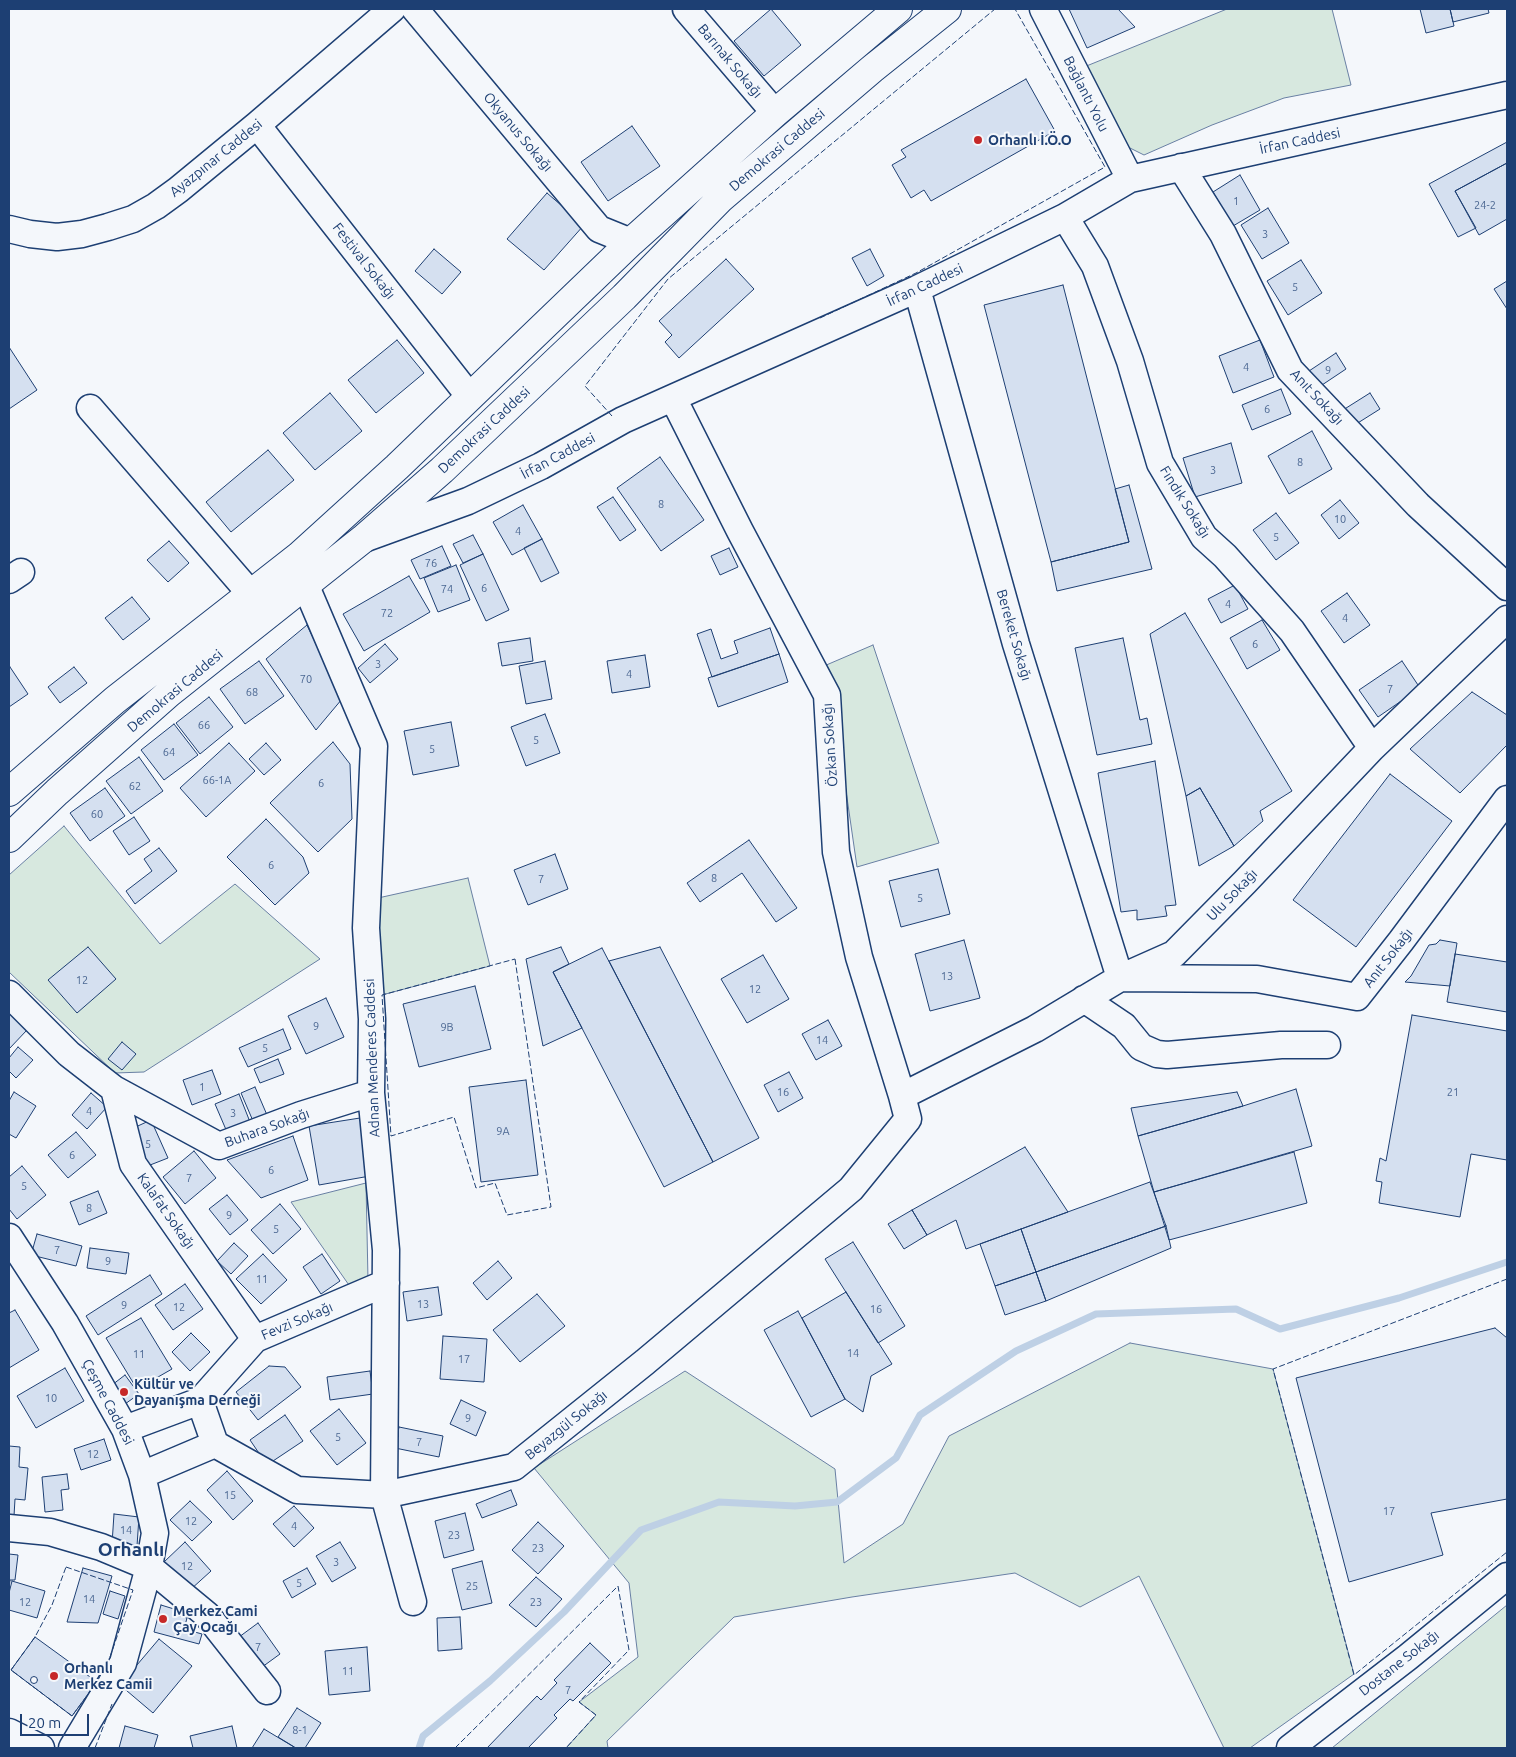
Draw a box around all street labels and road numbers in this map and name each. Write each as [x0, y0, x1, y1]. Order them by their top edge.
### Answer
street label: Barınak Sokağı [694, 21, 766, 101]
street label: Bağlantı Yolu [1060, 53, 1112, 135]
street label: Okyanus Sokağı [480, 89, 556, 175]
street label: Demokrasi Caddesi [726, 105, 828, 195]
street label: Ayazpınar Caddesi [166, 116, 266, 200]
street label: İrfan Caddesi [1258, 124, 1342, 158]
street label: Festival Sokağı [329, 220, 399, 302]
street label: İrfan Caddesi [884, 260, 966, 310]
street label: Anıt Sokağı [1287, 366, 1347, 428]
street label: Demokrasi Caddesi [435, 383, 533, 477]
street label: İrfan Caddesi [518, 429, 598, 483]
street label: Fındık Sokağı [1156, 463, 1214, 541]
street label: Bereket Sokağı [993, 587, 1035, 683]
street label: Demokrasi Caddesi [124, 646, 226, 736]
street label: Özkan Sokağı [819, 703, 841, 787]
street label: Ulu Sokağı [1203, 866, 1261, 924]
street label: Anıt Sokağı [1360, 925, 1416, 991]
street label: Adnan Menderes Caddesi [361, 978, 383, 1138]
street label: Buhara Sokağı [222, 1105, 312, 1151]
street label: Kalafat Sokağı [134, 1170, 198, 1252]
street label: Fevzi Sokağı [259, 1298, 335, 1344]
street label: Çeşme Caddesi [78, 1356, 138, 1448]
street label: Beyazgül Sokağı [521, 1387, 611, 1463]
street label: Dostane Sokağı [1356, 1627, 1442, 1699]

